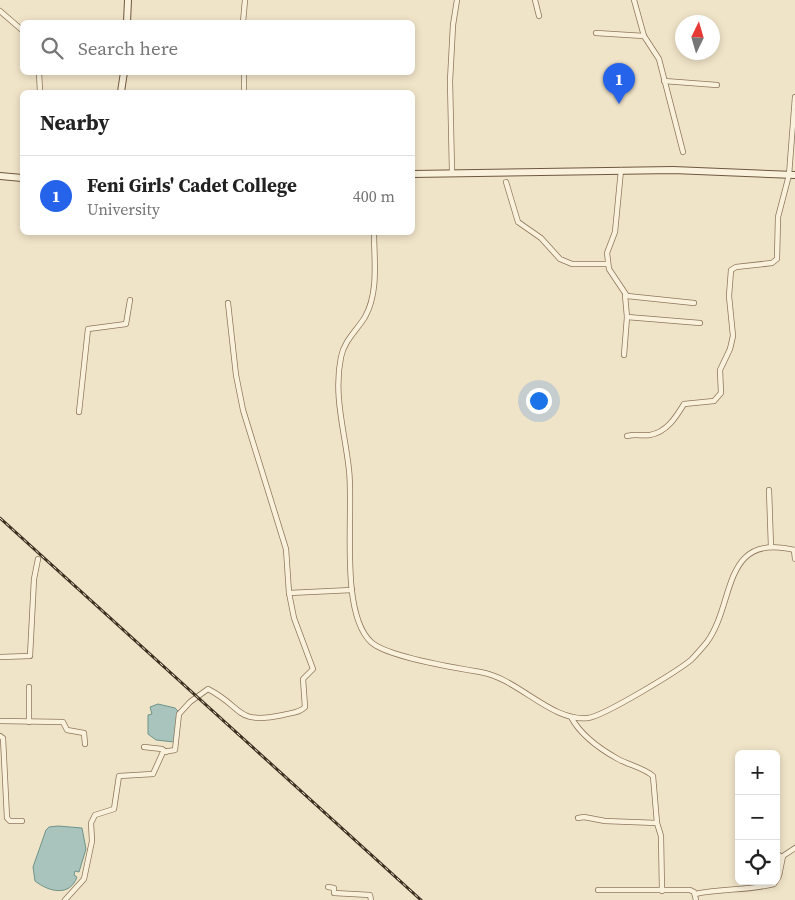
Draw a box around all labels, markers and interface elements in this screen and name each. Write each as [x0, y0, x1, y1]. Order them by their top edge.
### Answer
north arrow [675, 15, 720, 60]
search box [20, 20, 415, 75]
icon: search [38, 34, 66, 62]
text: Search here [78, 35, 178, 61]
pin: 1 [603, 63, 635, 104]
text: Nearby [40, 108, 110, 137]
text: Feni Girls' Cadet College [87, 172, 297, 198]
text: 1 [52, 185, 60, 207]
text: 400 m [353, 185, 395, 207]
text: University [87, 198, 160, 220]
your location [526, 388, 552, 414]
map controls [735, 750, 780, 885]
button: + [735, 750, 780, 795]
button: − [735, 795, 780, 840]
button: locate [735, 840, 780, 885]

